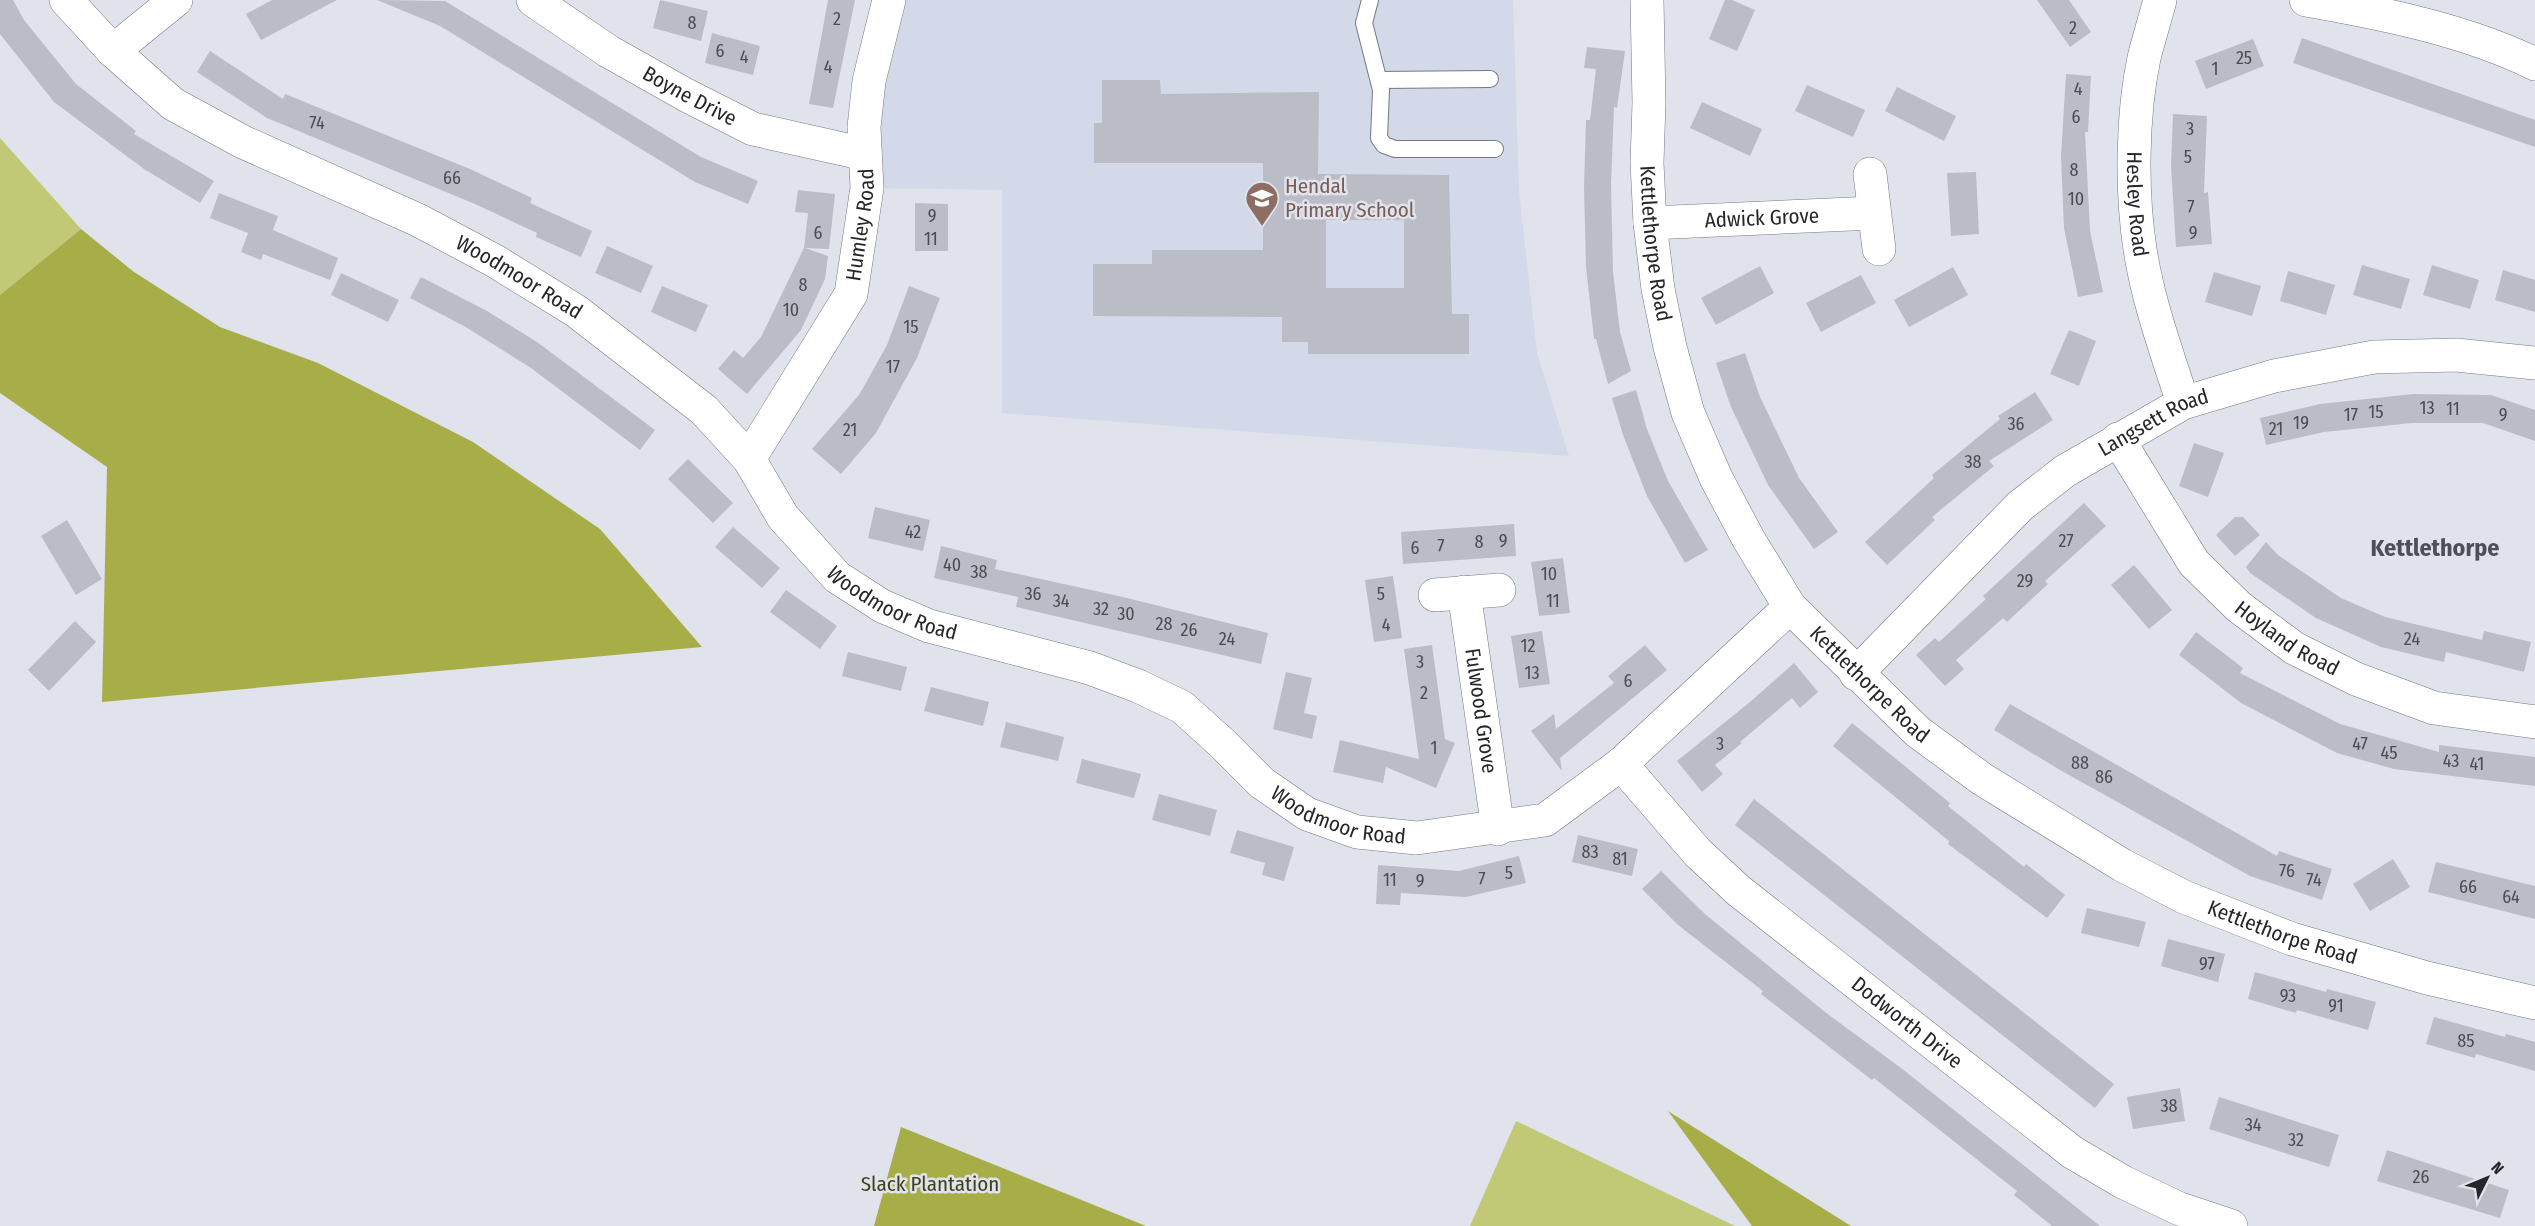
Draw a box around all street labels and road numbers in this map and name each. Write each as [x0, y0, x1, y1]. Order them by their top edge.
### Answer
street label: Boyne Drive [638, 60, 741, 132]
street label: Hesley Road [2121, 151, 2154, 259]
street label: Kettlethorpe Road [1634, 165, 1677, 324]
street label: Humley Road [840, 168, 880, 283]
street label: Adwick Grove [1704, 202, 1820, 234]
street label: Woodmoor Road [451, 230, 587, 325]
street label: Langsett Road [2093, 383, 2212, 462]
street label: Woodmoor Road [821, 561, 960, 646]
street label: Hoyland Road [2229, 595, 2344, 681]
street label: Kettlethorpe Road [1804, 621, 1934, 749]
street label: Fulwood Grove [1459, 646, 1503, 775]
street label: Woodmoor Road [1266, 780, 1407, 850]
street label: Kettlethorpe Road [2204, 894, 2360, 970]
street label: Dodworth Drive [1846, 971, 1968, 1074]

